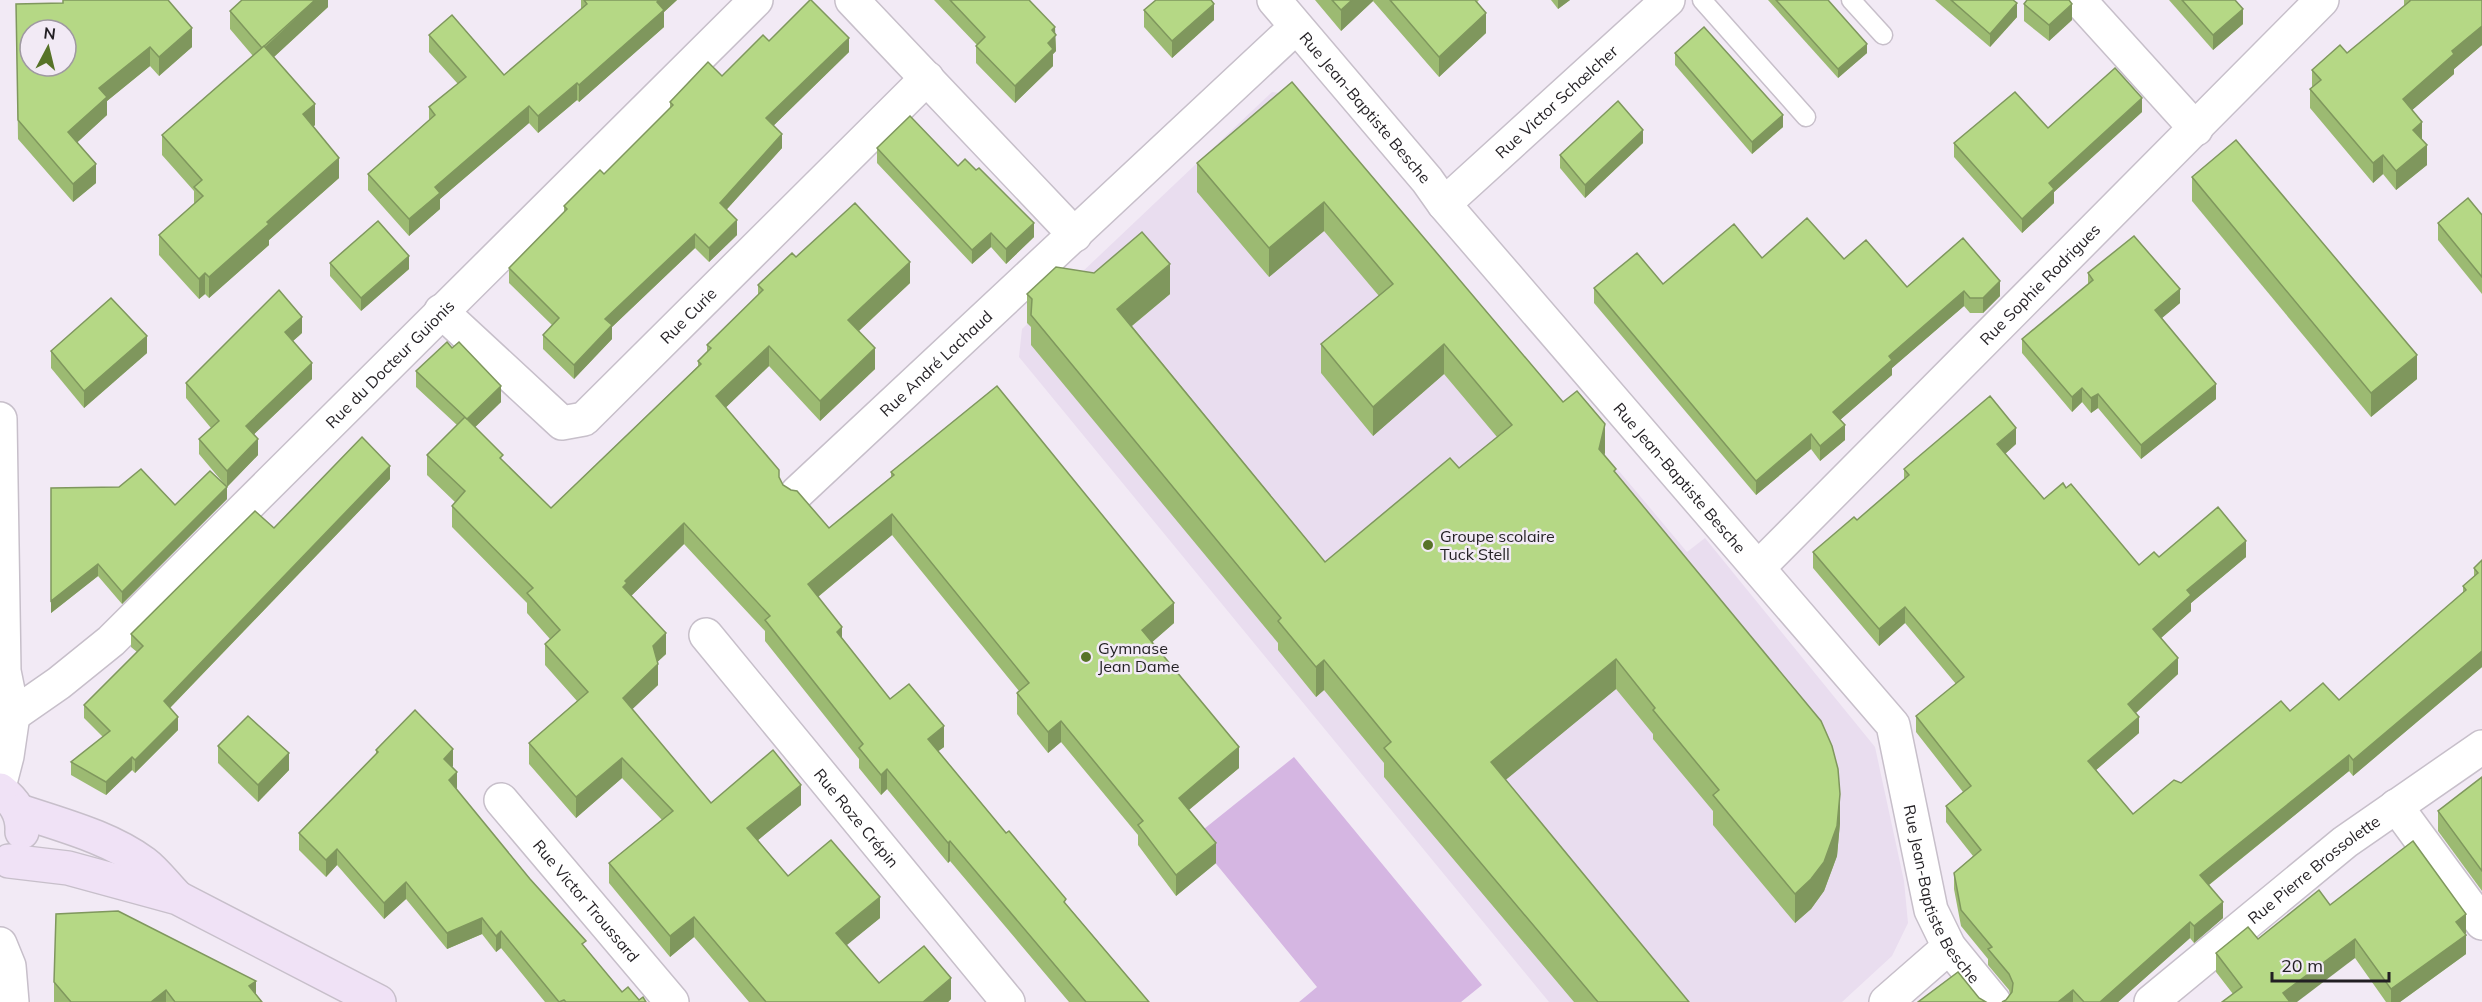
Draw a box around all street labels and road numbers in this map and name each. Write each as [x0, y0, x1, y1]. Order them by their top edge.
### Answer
street label: Rue Jean-Baptiste Besche [1295, 28, 1435, 187]
street label: Rue Victor Schœlcher [1491, 41, 1622, 162]
street label: Rue Sophie Rodrigues [1975, 219, 2104, 349]
street label: Rue Curie [656, 283, 721, 348]
street label: Rue du Docteur Guionis [321, 295, 459, 432]
street label: Rue André Lachaud [875, 306, 996, 421]
street label: Rue Jean-Baptiste Besche [1610, 398, 1750, 557]
street label: Rue Roze Crépin [810, 764, 903, 872]
street label: Rue Jean-Baptiste Besche [1900, 803, 1984, 987]
street label: Rue Pierre Brossolette [2244, 811, 2384, 928]
street label: Rue Victor Troussard [529, 835, 644, 966]

